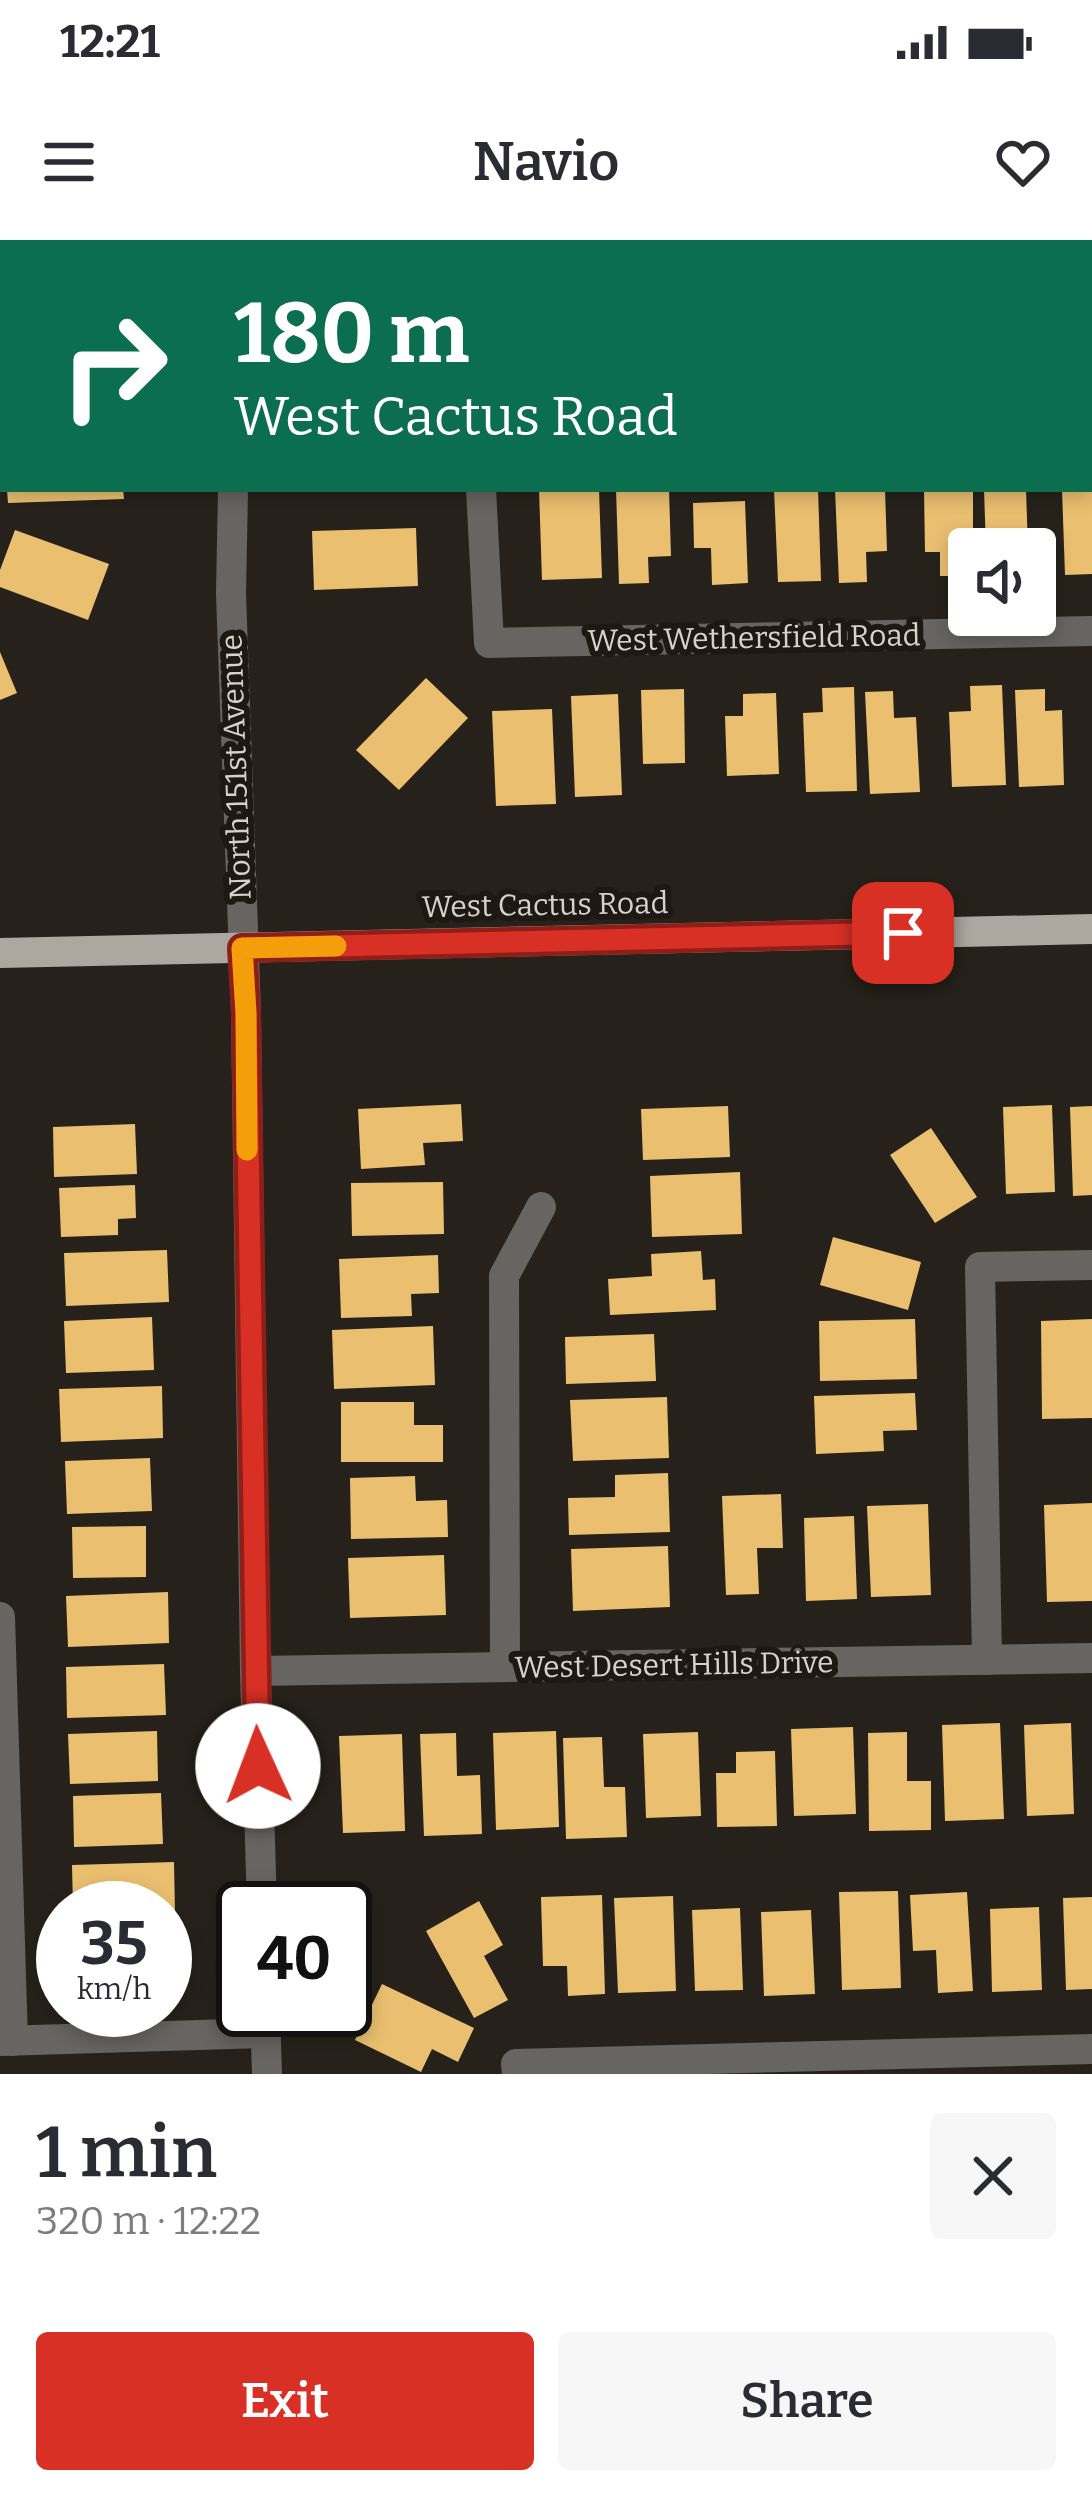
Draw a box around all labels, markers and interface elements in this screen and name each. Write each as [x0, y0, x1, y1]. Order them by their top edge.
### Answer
text: 12:21 [60, 15, 160, 69]
icon: menu [36, 129, 102, 195]
icon: heart [990, 129, 1056, 195]
text: Navio [473, 130, 619, 194]
text: 180 m [234, 283, 469, 384]
icon: right [36, 288, 192, 444]
text: West Cactus Road [234, 385, 678, 449]
map controls [948, 528, 1056, 636]
button: sound [948, 528, 1056, 636]
street label: West Wethersfield Road [587, 617, 921, 659]
street label: North 151st Avenue [213, 634, 259, 900]
pin [852, 882, 954, 984]
street label: West Cactus Road [421, 885, 669, 925]
icon: arrive [870, 900, 936, 966]
street label: West Desert Hills Drive [514, 1644, 834, 1686]
position arrow [195, 1703, 321, 1829]
speed limit sign: 40 [216, 1881, 372, 2037]
text: 35 [80, 1908, 148, 1980]
text: km/h [77, 1971, 151, 2007]
text: 1 min [36, 2110, 217, 2196]
button: close [930, 2113, 1056, 2239]
text: 320 m · 12:22 [36, 2198, 261, 2244]
button: Exit [36, 2332, 534, 2470]
button: Share [558, 2332, 1056, 2470]

